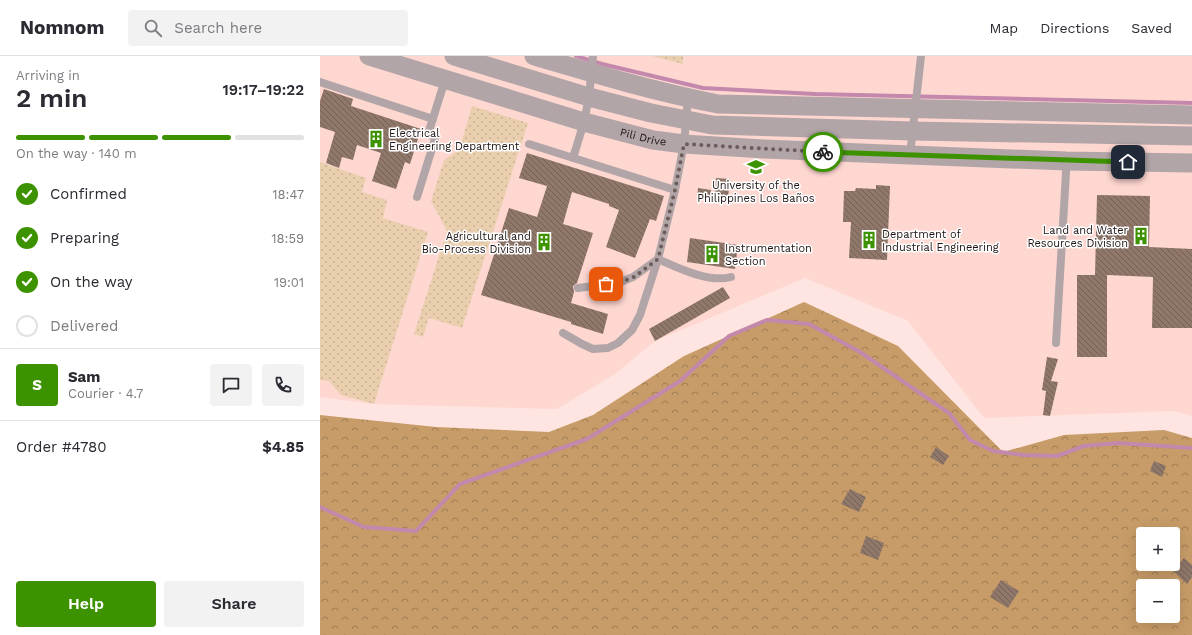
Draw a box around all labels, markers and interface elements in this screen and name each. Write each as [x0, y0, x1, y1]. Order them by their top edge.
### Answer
search box [128, 10, 408, 46]
text: Nomnom [20, 16, 104, 39]
icon: search [142, 17, 164, 39]
text: Search here [174, 19, 262, 37]
text: Map [990, 20, 1018, 36]
text: Directions [1040, 20, 1109, 36]
text: Saved [1131, 20, 1172, 36]
text: Arriving in [16, 68, 80, 83]
text: 19:17–19:22 [222, 81, 304, 99]
text: 2 min [16, 83, 87, 113]
street label: Pili Drive [619, 126, 667, 149]
place label: Electrical Engineering Department [389, 127, 520, 153]
building icon: Electrical Engineering Department [366, 129, 386, 149]
courier [803, 132, 843, 172]
icon: bike [812, 141, 834, 163]
pin [1111, 145, 1145, 179]
text: On the way · 140 m [16, 146, 137, 161]
icon: home [1117, 151, 1139, 173]
school or university icon: University of the Philippines Los Baños [746, 157, 766, 177]
place label: University of the Philippines Los Baños [697, 179, 815, 205]
icon: check [16, 183, 38, 205]
text: Confirmed [50, 185, 127, 203]
text: 18:47 [272, 187, 304, 202]
place label: Land and Water Resources Division [1027, 224, 1129, 250]
building icon: Land and Water Resources Division [1131, 226, 1151, 246]
icon: check [16, 227, 38, 249]
place label: Department of Industrial Engineering [882, 228, 999, 254]
text: Preparing [50, 229, 119, 247]
place label: Agricultural and Bio-Process Division [422, 230, 531, 256]
building icon: Department of Industrial Engineering [859, 230, 879, 250]
text: 18:59 [271, 231, 304, 246]
building icon: Agricultural and Bio-Process Division [534, 232, 554, 252]
place label: Instrumentation Section [725, 242, 812, 268]
building icon: Instrumentation Section [702, 244, 722, 264]
pin [589, 267, 623, 301]
icon: check [16, 271, 38, 293]
text: On the way [50, 273, 132, 291]
icon: bag [595, 273, 617, 295]
text: 19:01 [274, 275, 304, 290]
text: Delivered [50, 317, 118, 335]
button: chat [210, 364, 252, 406]
button: phone [262, 364, 304, 406]
text: Sam [68, 368, 100, 386]
text: S [32, 376, 42, 394]
text: Courier · 4.7 [68, 386, 143, 401]
text: Order #4780 [16, 438, 107, 456]
text: $4.85 [262, 438, 304, 456]
map controls [1136, 527, 1180, 623]
button: + [1136, 527, 1180, 571]
button: − [1136, 579, 1180, 623]
button: Help [16, 581, 156, 627]
button: Share [164, 581, 304, 627]

